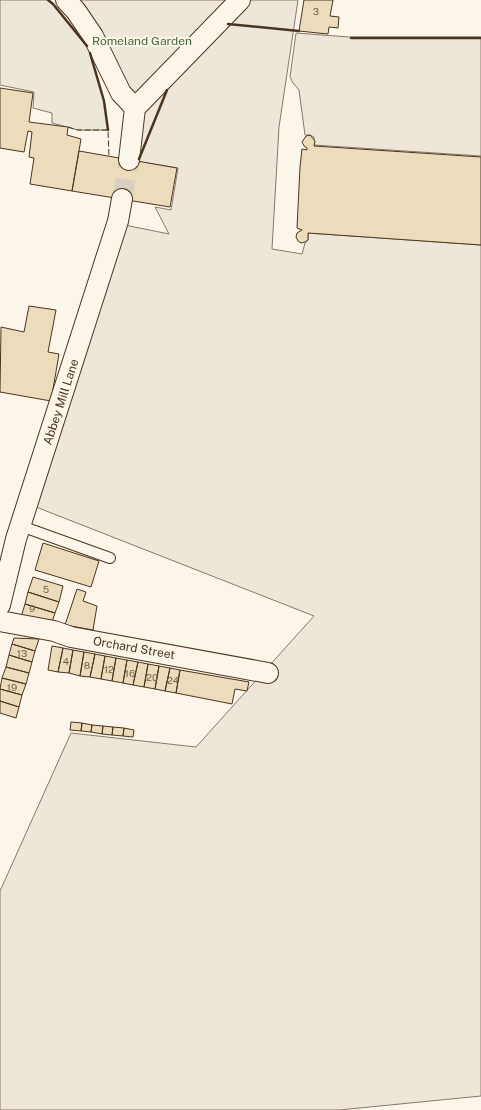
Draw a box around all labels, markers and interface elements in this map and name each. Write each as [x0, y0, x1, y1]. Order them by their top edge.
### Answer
house number: 3 [313, 5, 319, 17]
park label: Romeland Garden [92, 34, 192, 48]
street label: Abbey Mill Lane [40, 357, 82, 447]
house number: 5 [43, 583, 49, 595]
house number: 9 [29, 602, 35, 614]
street label: Orchard Street [92, 634, 176, 662]
house number: 13 [17, 647, 27, 659]
house number: 4 [63, 655, 69, 667]
house number: 8 [84, 659, 90, 671]
house number: 12 [104, 663, 114, 675]
house number: 16 [125, 667, 135, 679]
house number: 20 [146, 671, 158, 683]
house number: 24 [167, 674, 179, 686]
house number: 19 [7, 681, 17, 693]

